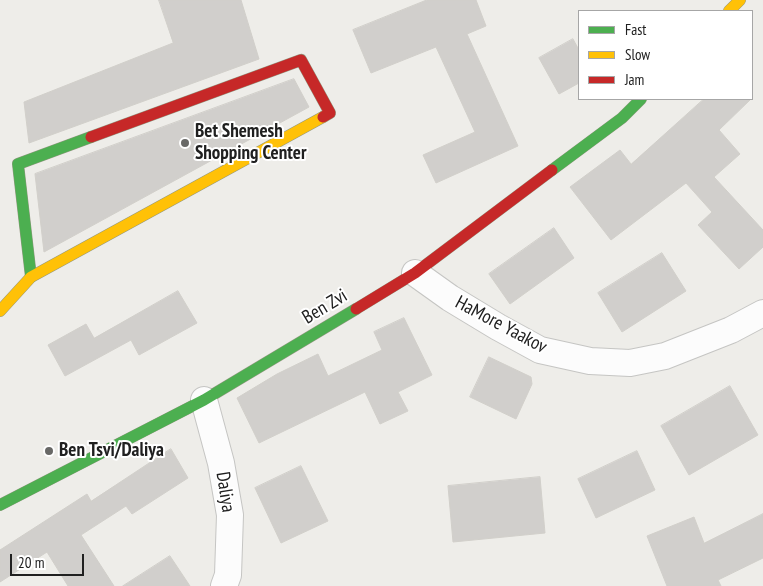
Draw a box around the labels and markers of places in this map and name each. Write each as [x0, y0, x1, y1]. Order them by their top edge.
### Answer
place label: Bet Shemesh Shopping Center [195, 121, 306, 165]
marker: Bet Shemesh Shopping Center [179, 137, 191, 149]
place label: Ben Tsvi/Daliya [59, 440, 164, 462]
marker: Ben Tsvi/Daliya [43, 445, 55, 457]

